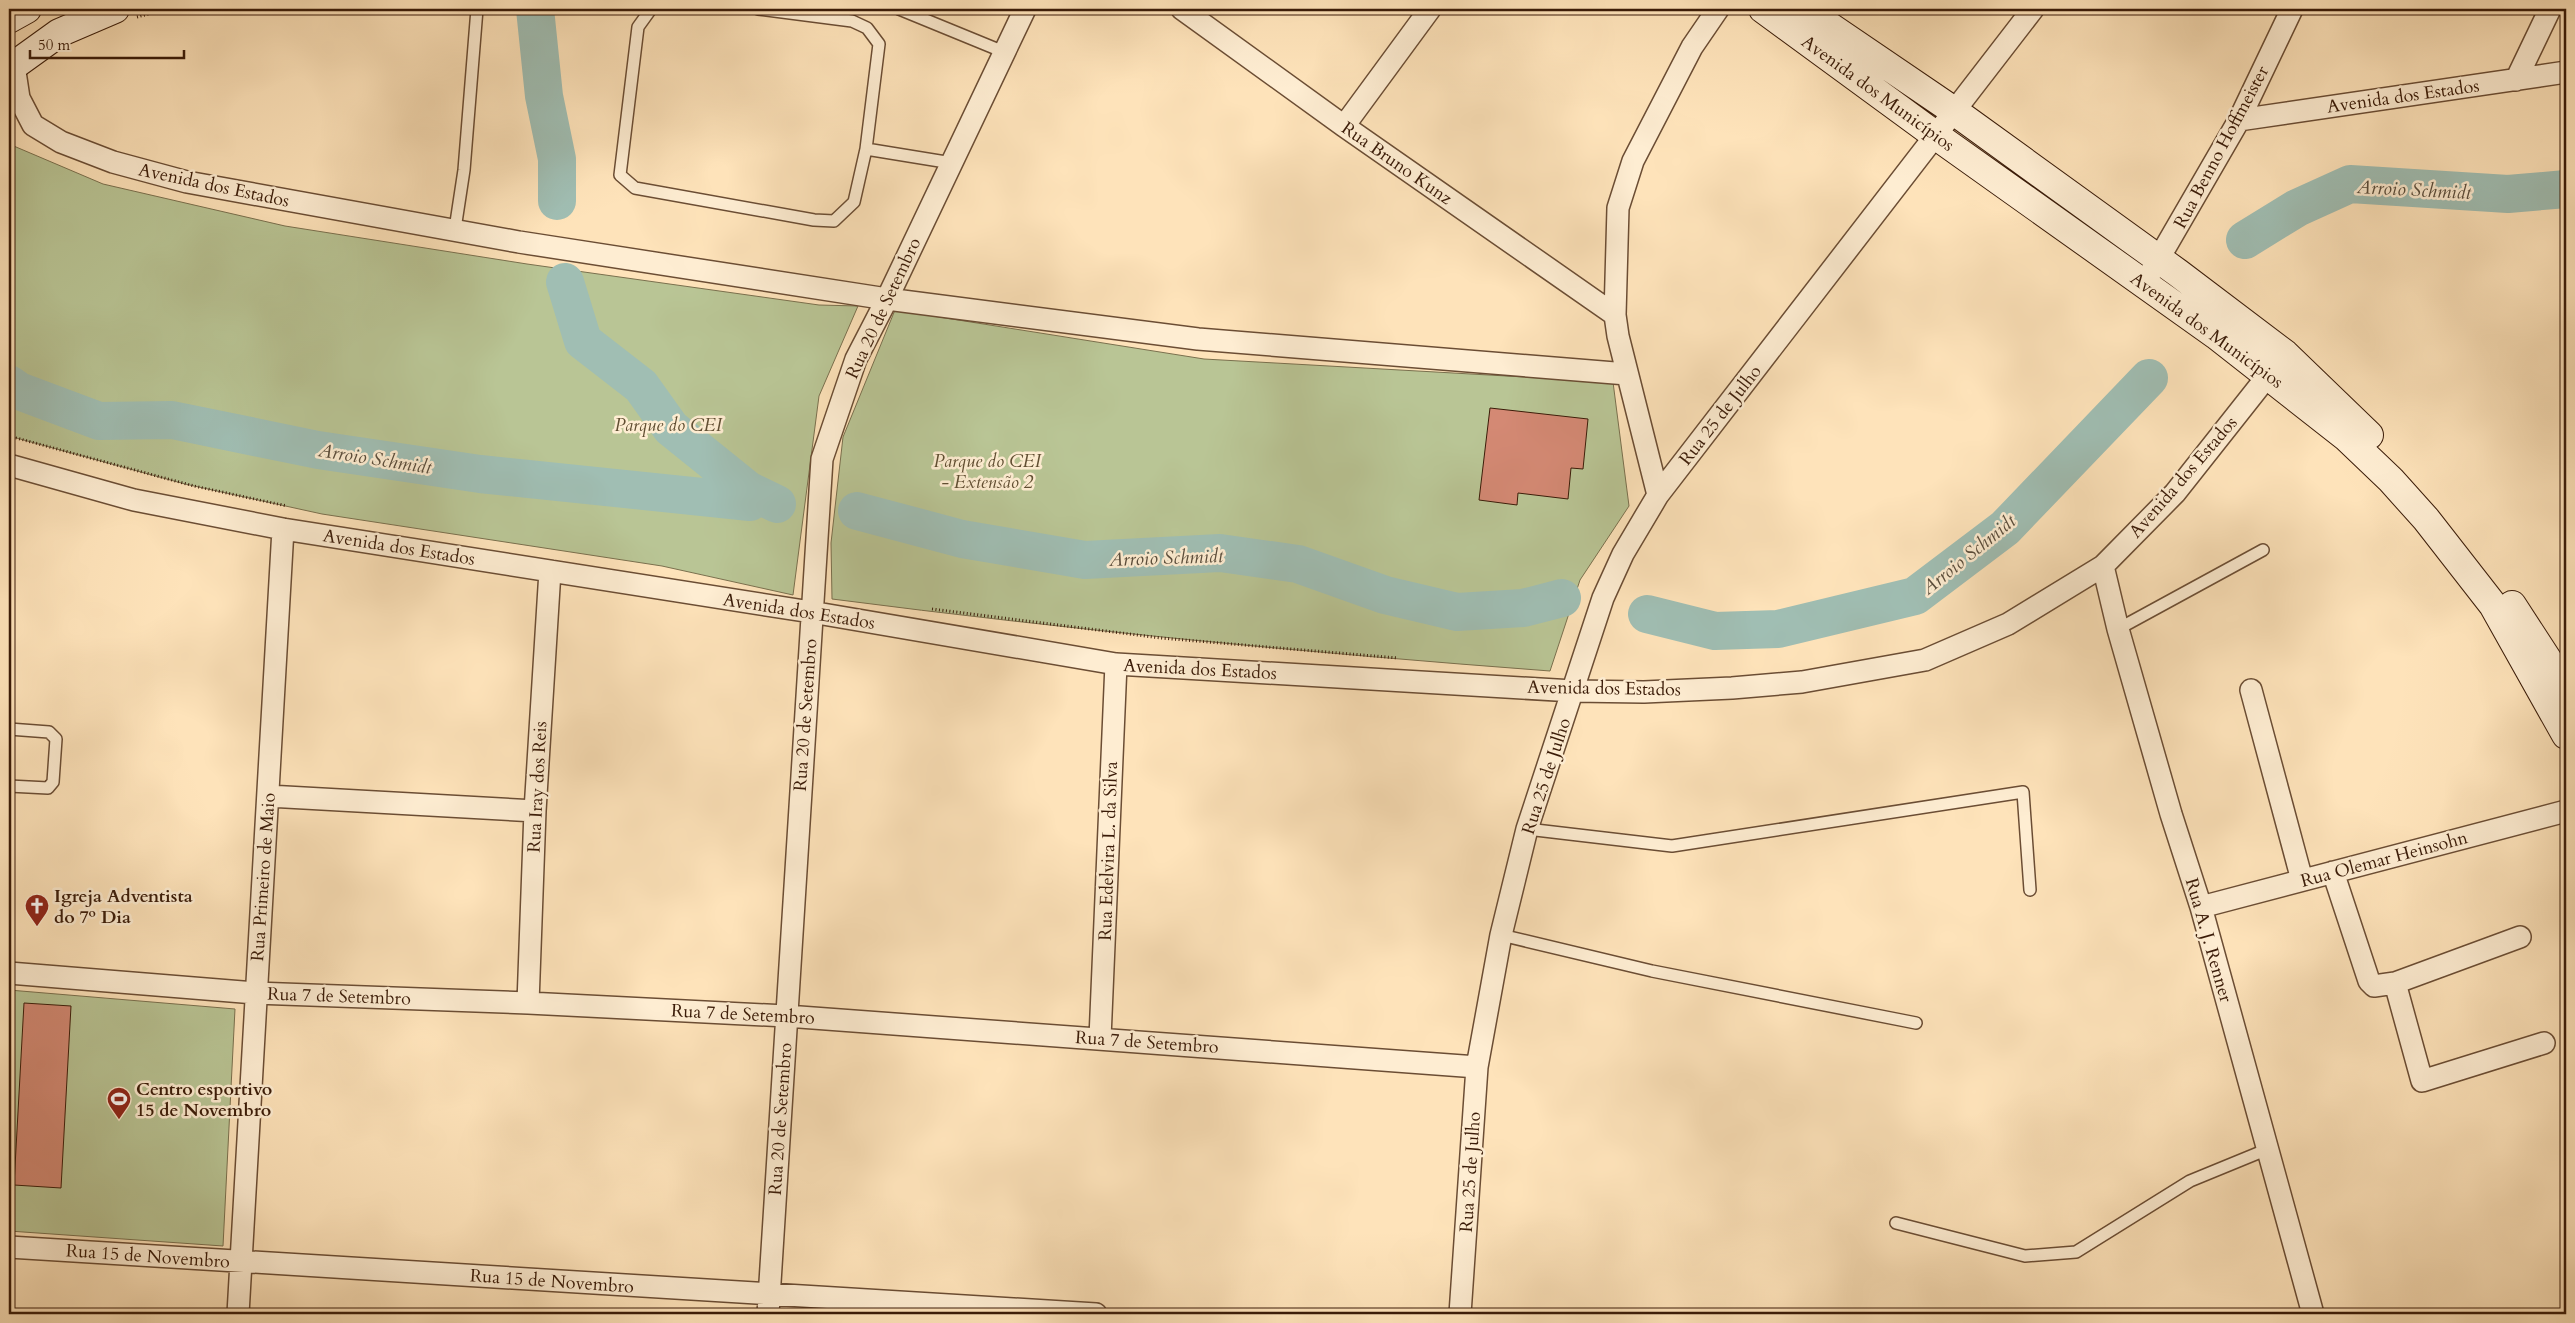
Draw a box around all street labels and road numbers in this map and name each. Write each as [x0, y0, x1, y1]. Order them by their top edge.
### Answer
street label: Avenida dos Municípios [1796, 29, 1959, 157]
street label: Rua Benno Hoffmeister [2168, 61, 2275, 233]
street label: Avenida dos Estados [2325, 73, 2481, 120]
street label: Rua Bruno Kunz [1336, 116, 1457, 211]
street label: Avenida dos Estados [136, 157, 292, 214]
street label: Rua 20 de Setembro [840, 233, 927, 383]
street label: Avenida dos Municípios [2125, 266, 2288, 394]
street label: Rua 25 de Julho [1673, 360, 1768, 471]
street label: Avenida dos Estados [2124, 411, 2243, 544]
street label: Avenida dos Estados [321, 523, 477, 572]
street label: Avenida dos Estados [721, 587, 877, 636]
street label: Rua 20 de Setembro [788, 638, 823, 792]
street label: Avenida dos Estados [1123, 653, 1277, 686]
street label: Avenida dos Estados [1527, 675, 1681, 702]
street label: Rua 25 de Julho [1516, 715, 1577, 838]
street label: Rua Iray dos Reis [522, 721, 553, 853]
street label: Rua Edelvira L. da Silva [1093, 761, 1124, 941]
street label: Rua Primeiro de Maio [245, 792, 282, 962]
street label: Rua Olemar Heinsohn [2298, 825, 2471, 894]
street label: Rua A. J. Renner [2179, 875, 2238, 1006]
street label: Rua 7 de Setembro [267, 981, 412, 1012]
street label: Rua 7 de Setembro [670, 998, 816, 1031]
street label: Rua 7 de Setembro [1074, 1025, 1220, 1060]
street label: Rua 20 de Setembro [763, 1042, 798, 1196]
street label: Rua 25 de Julho [1454, 1111, 1487, 1233]
street label: Rua 15 de Novembro [65, 1238, 231, 1275]
street label: Rua 15 de Novembro [469, 1263, 635, 1300]

